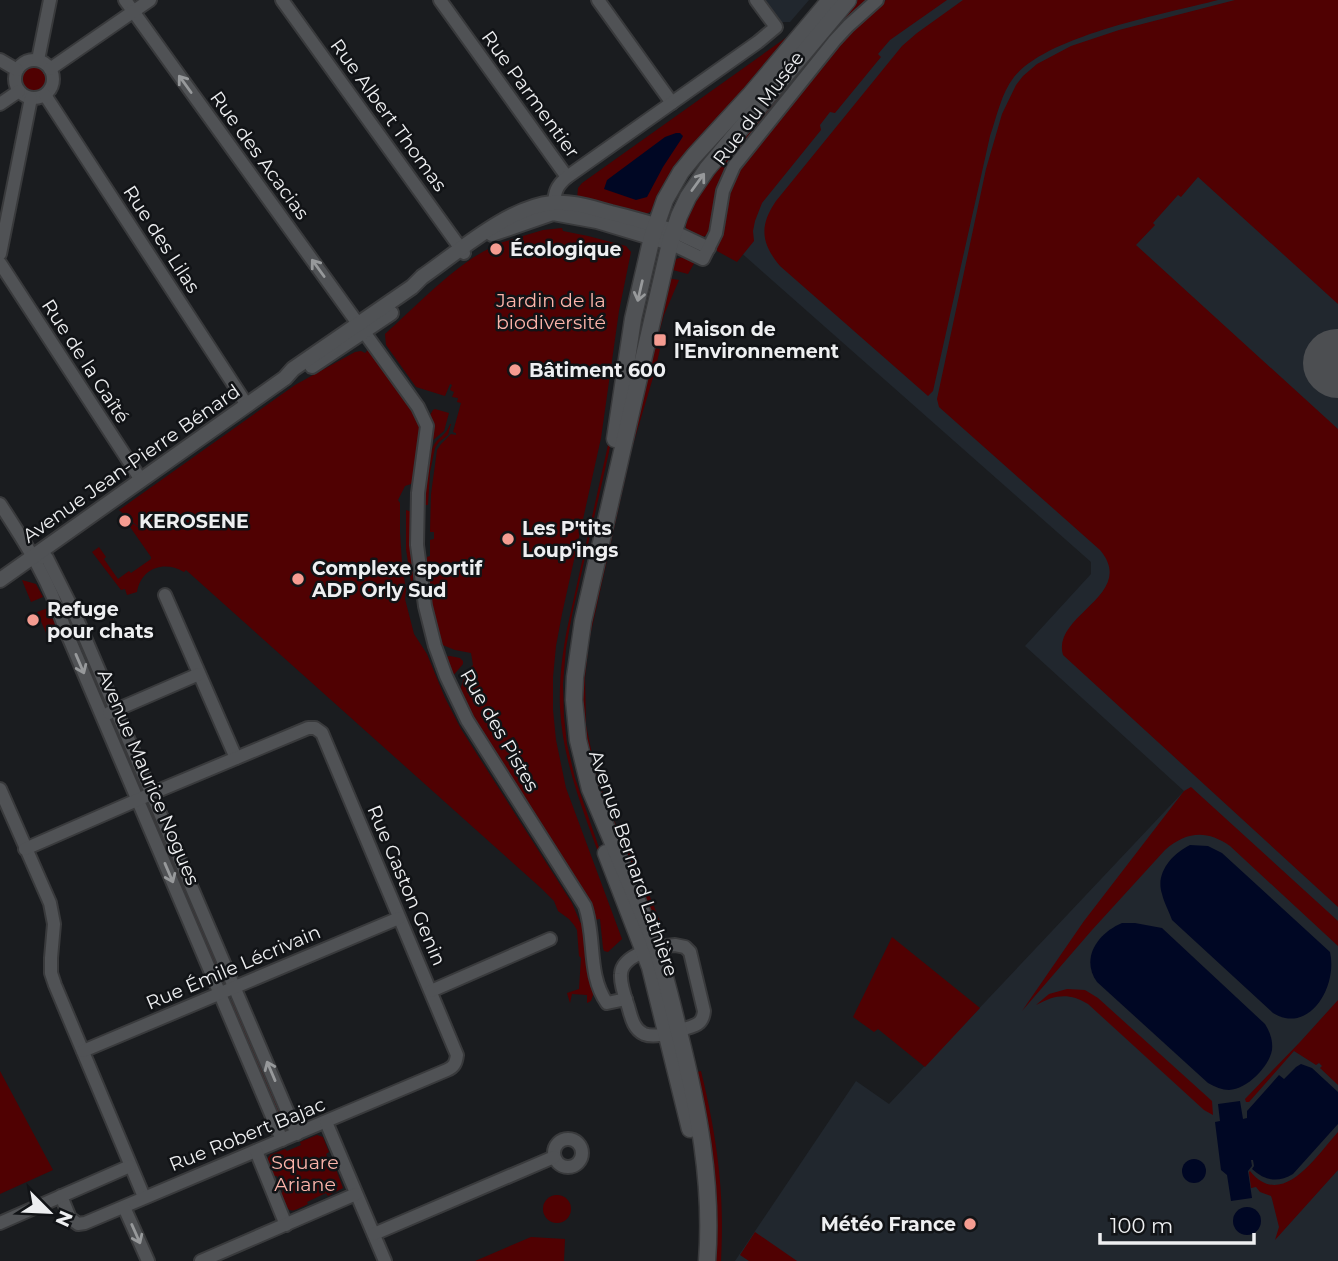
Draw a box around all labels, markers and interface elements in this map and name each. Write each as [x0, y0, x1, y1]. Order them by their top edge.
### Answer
street label: Rue Parmentier [477, 26, 584, 162]
street label: Rue Albert Thomas [326, 35, 452, 196]
street label: Rue du Musée [708, 47, 809, 170]
one-way arrow [178, 74, 193, 93]
street label: Rue des Acacias [205, 87, 314, 224]
one-way arrow [691, 173, 706, 192]
street label: Rue des Lilas [118, 181, 205, 297]
place label: Écologique [510, 238, 622, 261]
marker: Écologique [488, 241, 504, 257]
one-way arrow [311, 259, 325, 278]
one-way arrow [632, 279, 646, 302]
park label: Jardin de la biodiversité [495, 289, 606, 334]
street label: Rue de la Gaîté [37, 295, 134, 428]
place label: Maison de l'Environnement [674, 318, 839, 363]
marker: Maison de l'Environnement [652, 332, 668, 348]
place label: Bâtiment 600 [529, 359, 666, 382]
marker: Bâtiment 600 [507, 362, 523, 378]
street label: Avenue Jean-Pierre Bénard [18, 379, 245, 547]
place label: KEROSENE [139, 510, 249, 533]
marker: KEROSENE [117, 513, 133, 529]
place label: Les P'tits Loup'ings [522, 517, 618, 562]
marker: Les P'tits Loup'ings [500, 531, 516, 547]
place label: Complexe sportif ADP Orly Sud [311, 557, 483, 602]
marker: Complexe sportif ADP Orly Sud [290, 571, 306, 587]
place label: Refuge pour chats [47, 598, 154, 643]
marker: Refuge pour chats [25, 612, 41, 628]
one-way arrow [74, 652, 87, 674]
street label: Rue des Pistes [455, 665, 544, 796]
street label: Avenue Maurice Nogues [93, 666, 205, 889]
street label: Avenue Bernard Lathière [584, 747, 683, 979]
street label: Rue Gaston Genin [362, 801, 451, 969]
one-way arrow [163, 862, 176, 883]
street label: Rue Émile Lécrivain [142, 920, 324, 1015]
one-way arrow [264, 1061, 277, 1083]
street label: Rue Robert Bajac [166, 1093, 329, 1176]
park label: Square Ariane [271, 1151, 339, 1196]
north arrow [14, 1177, 84, 1247]
scale bar [1100, 1202, 1254, 1246]
text: N [50, 1207, 78, 1230]
place label: Météo France [821, 1213, 956, 1236]
text: 100 m [1110, 1213, 1173, 1238]
marker: Météo France [962, 1216, 978, 1232]
one-way arrow [130, 1223, 143, 1244]

